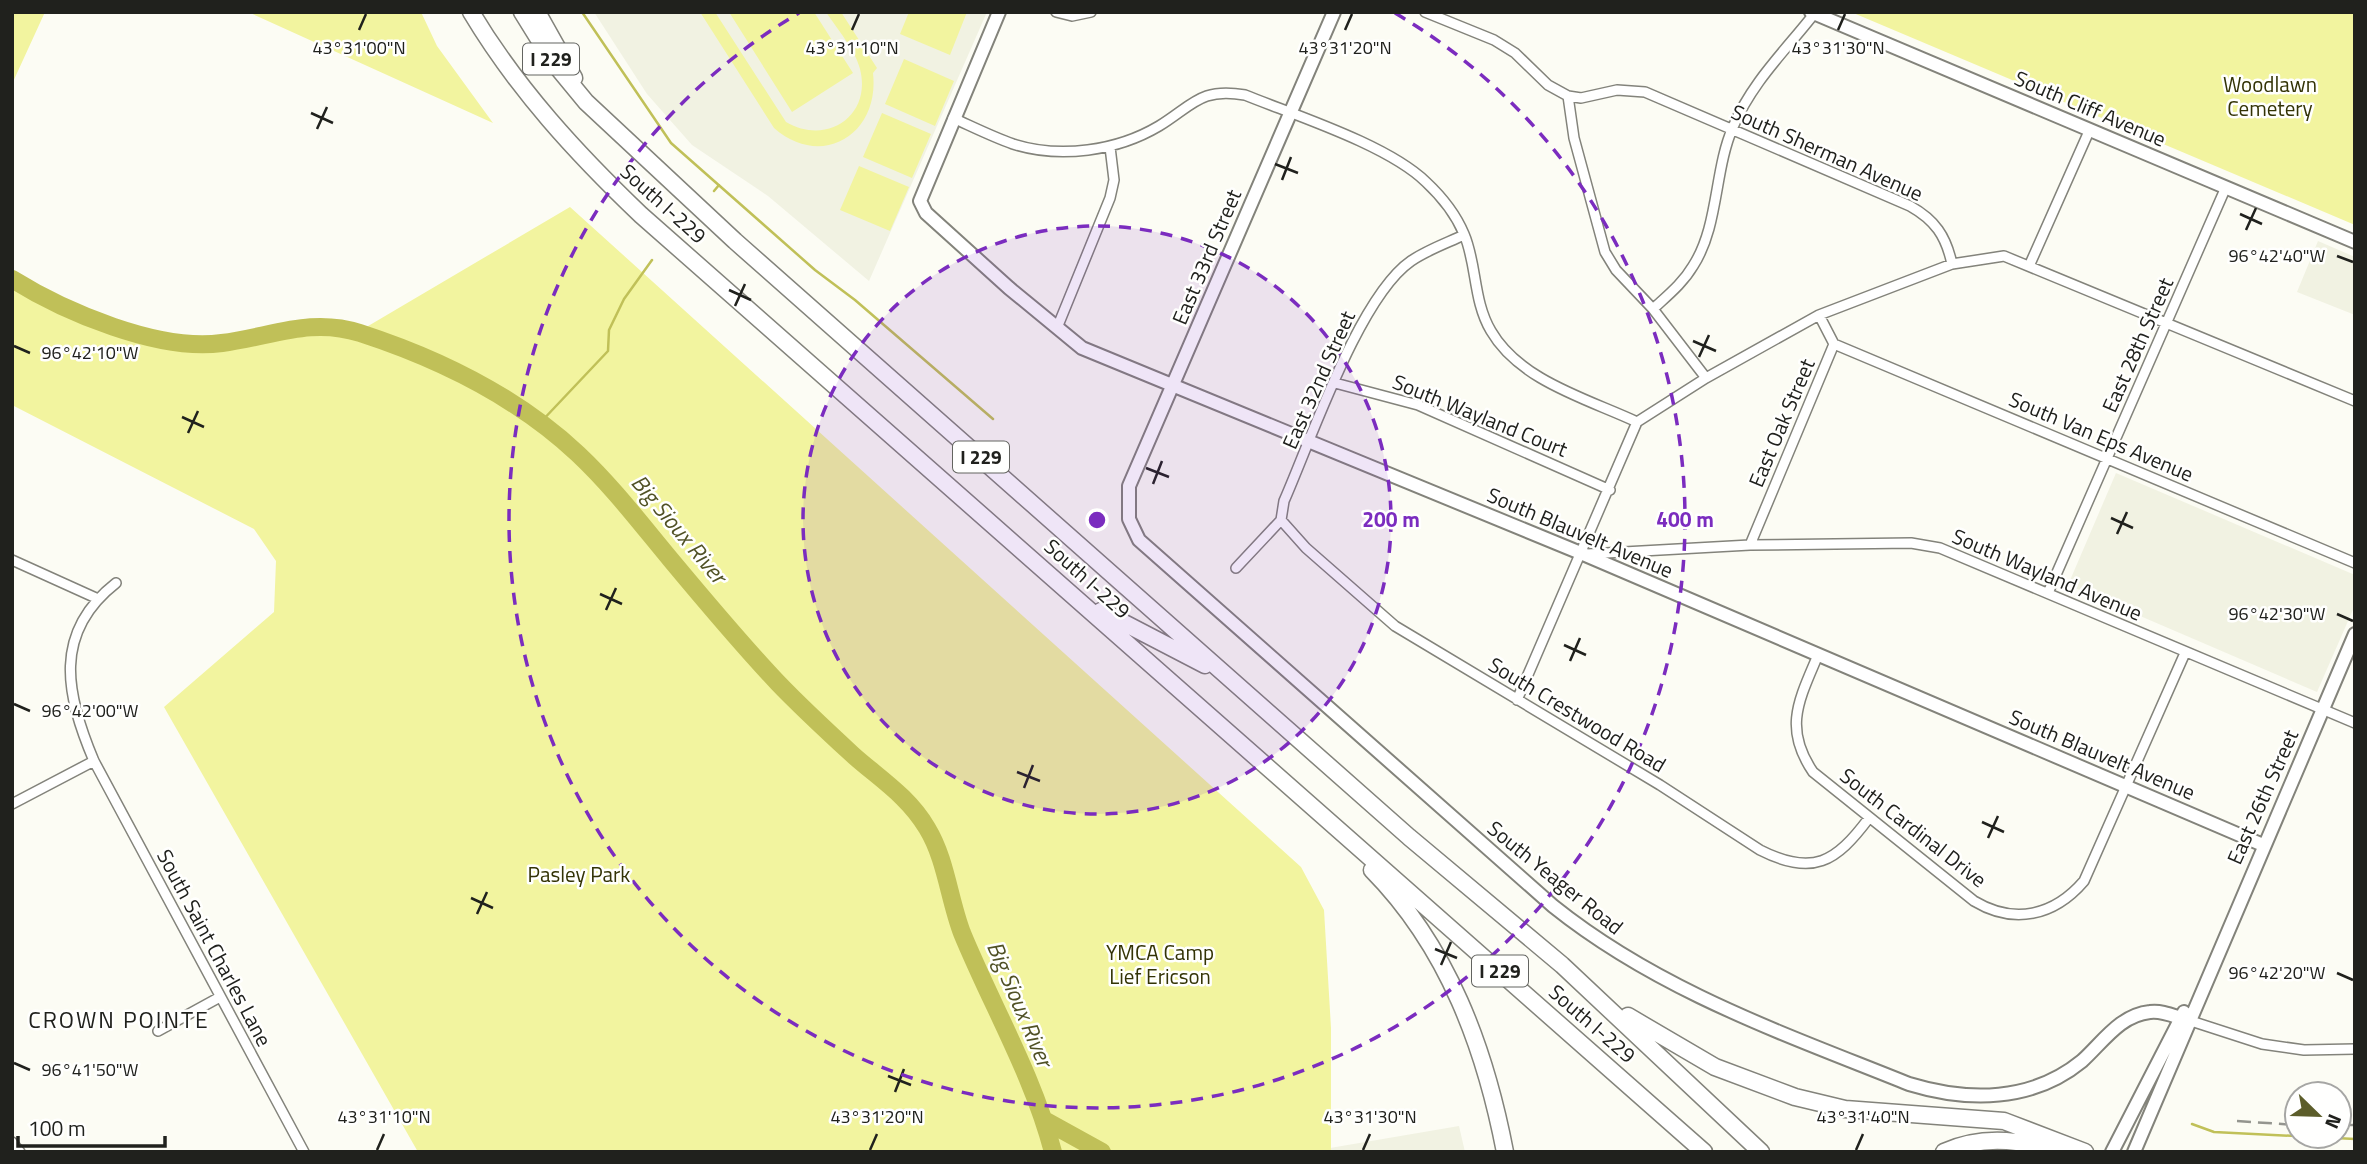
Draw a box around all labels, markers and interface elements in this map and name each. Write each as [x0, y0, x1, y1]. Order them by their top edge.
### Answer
text: 43°31'00"N [312, 34, 406, 61]
text: 43°31'10"N [805, 34, 899, 61]
text: 43°31'20"N [1298, 34, 1392, 61]
text: 43°31'30"N [1791, 34, 1885, 61]
road number: I 229 [523, 44, 579, 74]
street label: South Cliff Avenue [2010, 62, 2171, 154]
park label: Woodlawn Cemetery [2223, 68, 2317, 124]
street label: South Sherman Avenue [1726, 95, 1929, 209]
street label: South I-229 [613, 156, 714, 251]
street label: East 33rd Street [1163, 183, 1249, 329]
text: 96°42'40"W [2229, 242, 2326, 269]
street label: East 28th Street [2093, 271, 2181, 417]
street label: East 32nd Street [1273, 305, 1363, 454]
text: 96°42'10"W [42, 339, 139, 366]
street label: East Oak Street [1740, 353, 1823, 492]
street label: South Wayland Court [1388, 365, 1573, 465]
street label: South Van Eps Avenue [2004, 383, 2199, 489]
road number: I 229 [953, 442, 1009, 472]
water label: Big Sioux River [623, 466, 737, 593]
street label: South Blauvelt Avenue [1482, 478, 1678, 586]
text: 200 m [1362, 503, 1420, 535]
text: 400 m [1656, 503, 1714, 535]
centre of rings [1085, 508, 1109, 532]
street label: South Wayland Avenue [1947, 520, 2147, 629]
street label: South I-229 [1037, 531, 1138, 626]
text: 96°42'30"W [2229, 600, 2326, 627]
street label: South Crestwood Road [1483, 648, 1672, 780]
text: 96°42'00"W [42, 697, 139, 724]
street label: South Blauvelt Avenue [2004, 700, 2200, 808]
street label: East 26th Street [2218, 723, 2306, 869]
street label: South Cardinal Drive [1833, 760, 1994, 895]
street label: South Yeager Road [1481, 812, 1630, 942]
street label: South Saint Charles Lane [149, 843, 281, 1052]
park label: Pasley Park [528, 858, 630, 890]
water label: Big Sioux River [978, 936, 1064, 1075]
park label: YMCA Camp Lief Ericson [1106, 936, 1214, 992]
road number: I 229 [1472, 956, 1528, 987]
text: 96°42'20"W [2229, 959, 2326, 986]
street label: South I-229 [1542, 976, 1643, 1070]
district label: CROWN POINTE [28, 1002, 210, 1037]
text: 96°41'50"W [42, 1056, 139, 1083]
north arrow [2283, 1080, 2353, 1150]
text: 43°31'10"N [337, 1103, 431, 1130]
text: 43°31'20"N [830, 1103, 924, 1130]
text: 43°31'30"N [1323, 1103, 1417, 1130]
text: 43°31'40"N [1816, 1103, 1910, 1130]
scale bar [18, 1104, 164, 1148]
text: N [2318, 1110, 2350, 1134]
text: 100 m [28, 1112, 85, 1144]

